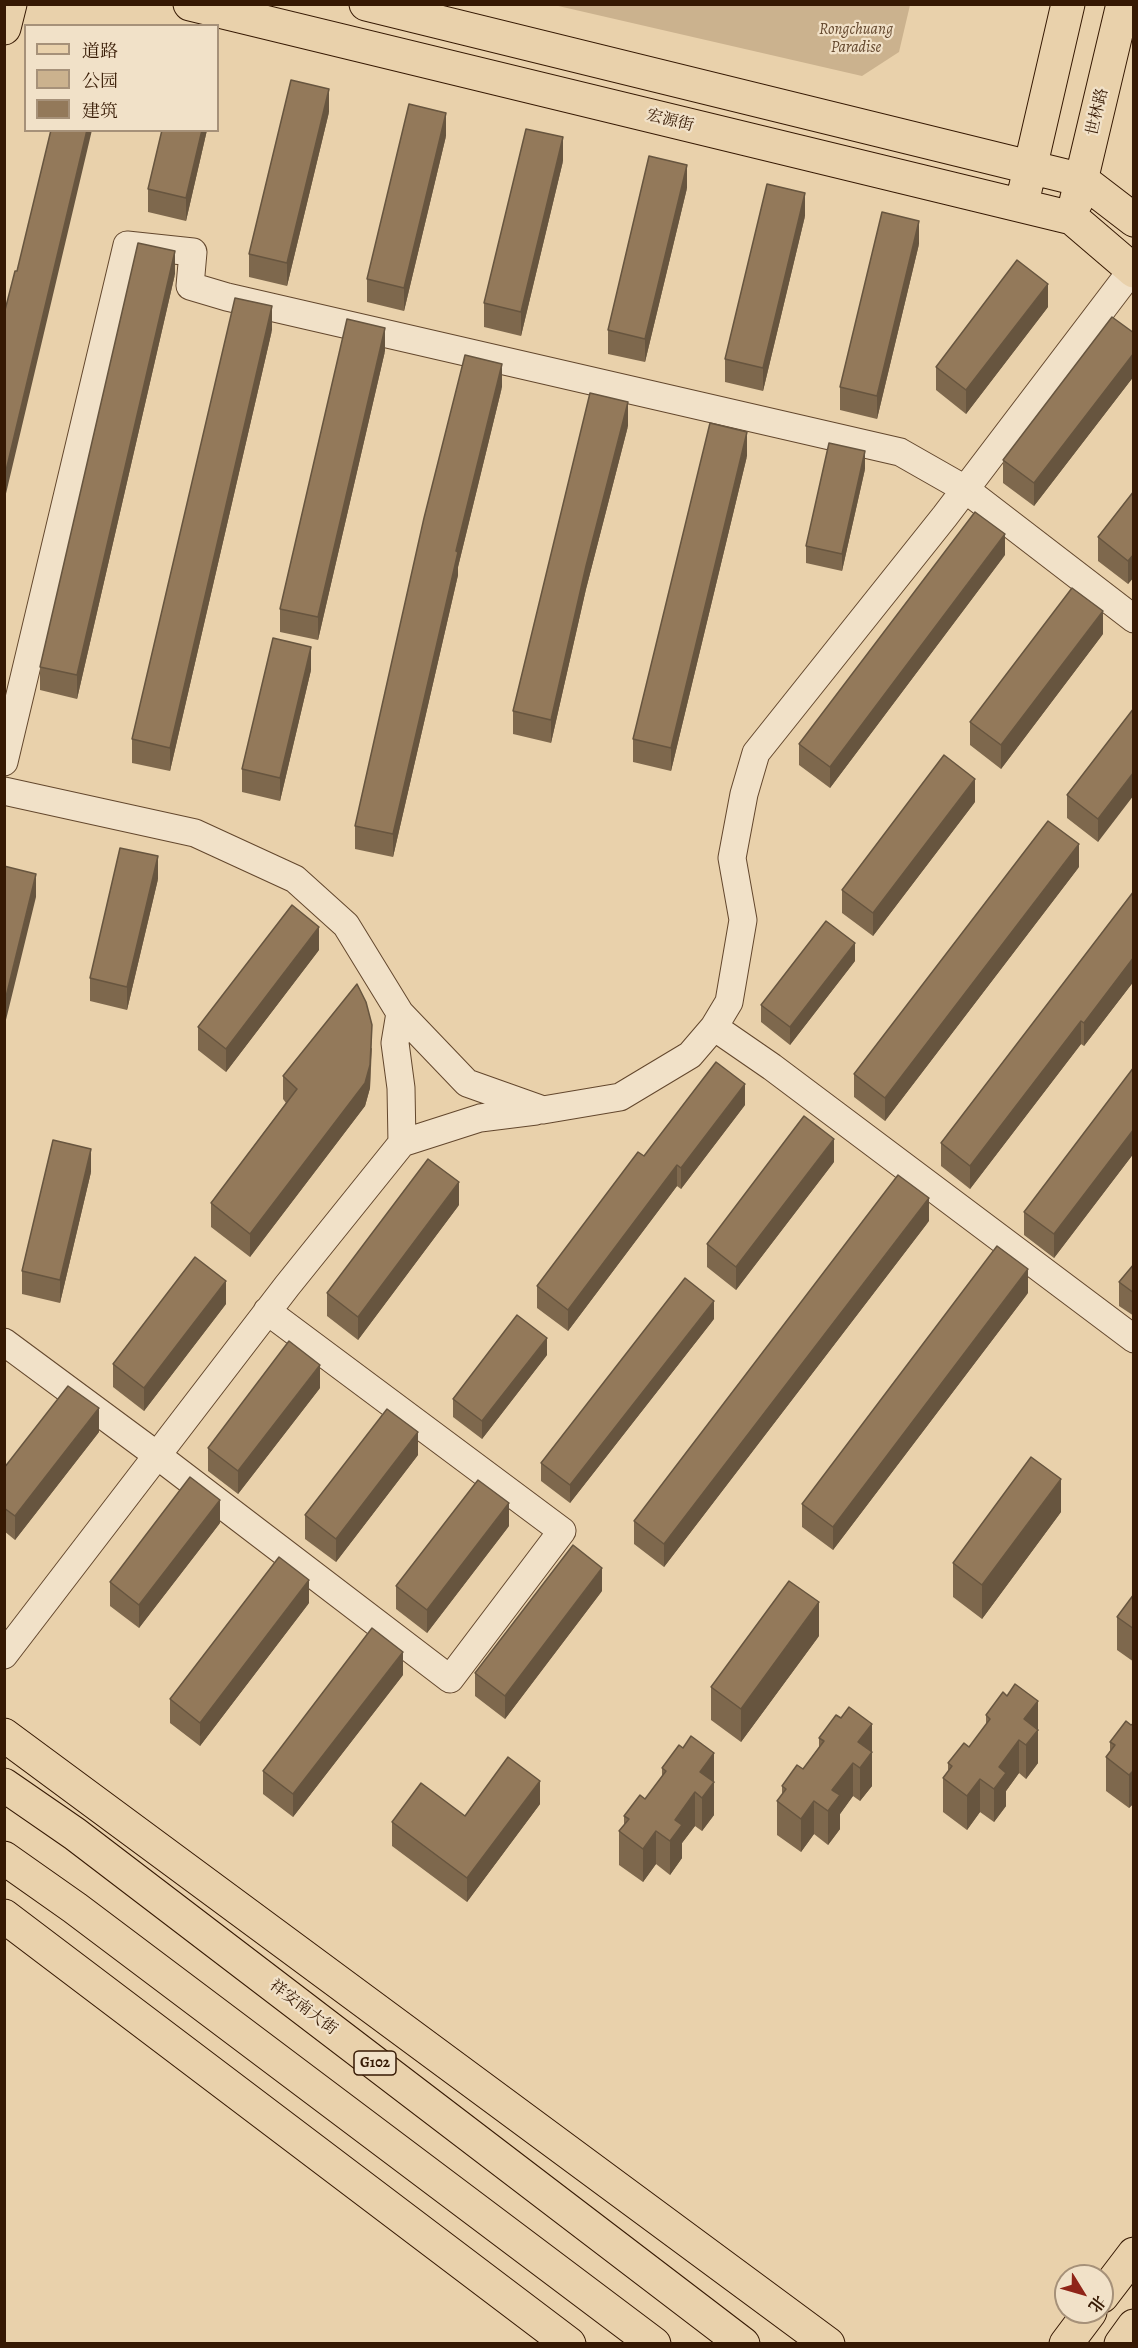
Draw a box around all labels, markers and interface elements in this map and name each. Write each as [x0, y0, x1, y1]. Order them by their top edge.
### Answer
park label: Rongchuang Paradise [819, 20, 893, 58]
legend [24, 24, 219, 132]
text: 道路 [82, 39, 118, 63]
text: 公园 [82, 69, 118, 93]
street label: 世林路 [1083, 86, 1113, 138]
text: 建筑 [82, 99, 118, 123]
street label: 宏源街 [644, 106, 696, 136]
street label: 祥安南大街 [265, 1976, 341, 2040]
road number: G102 [354, 2051, 396, 2075]
north arrow [1054, 2264, 1114, 2324]
text: 北 [1083, 2291, 1110, 2317]

